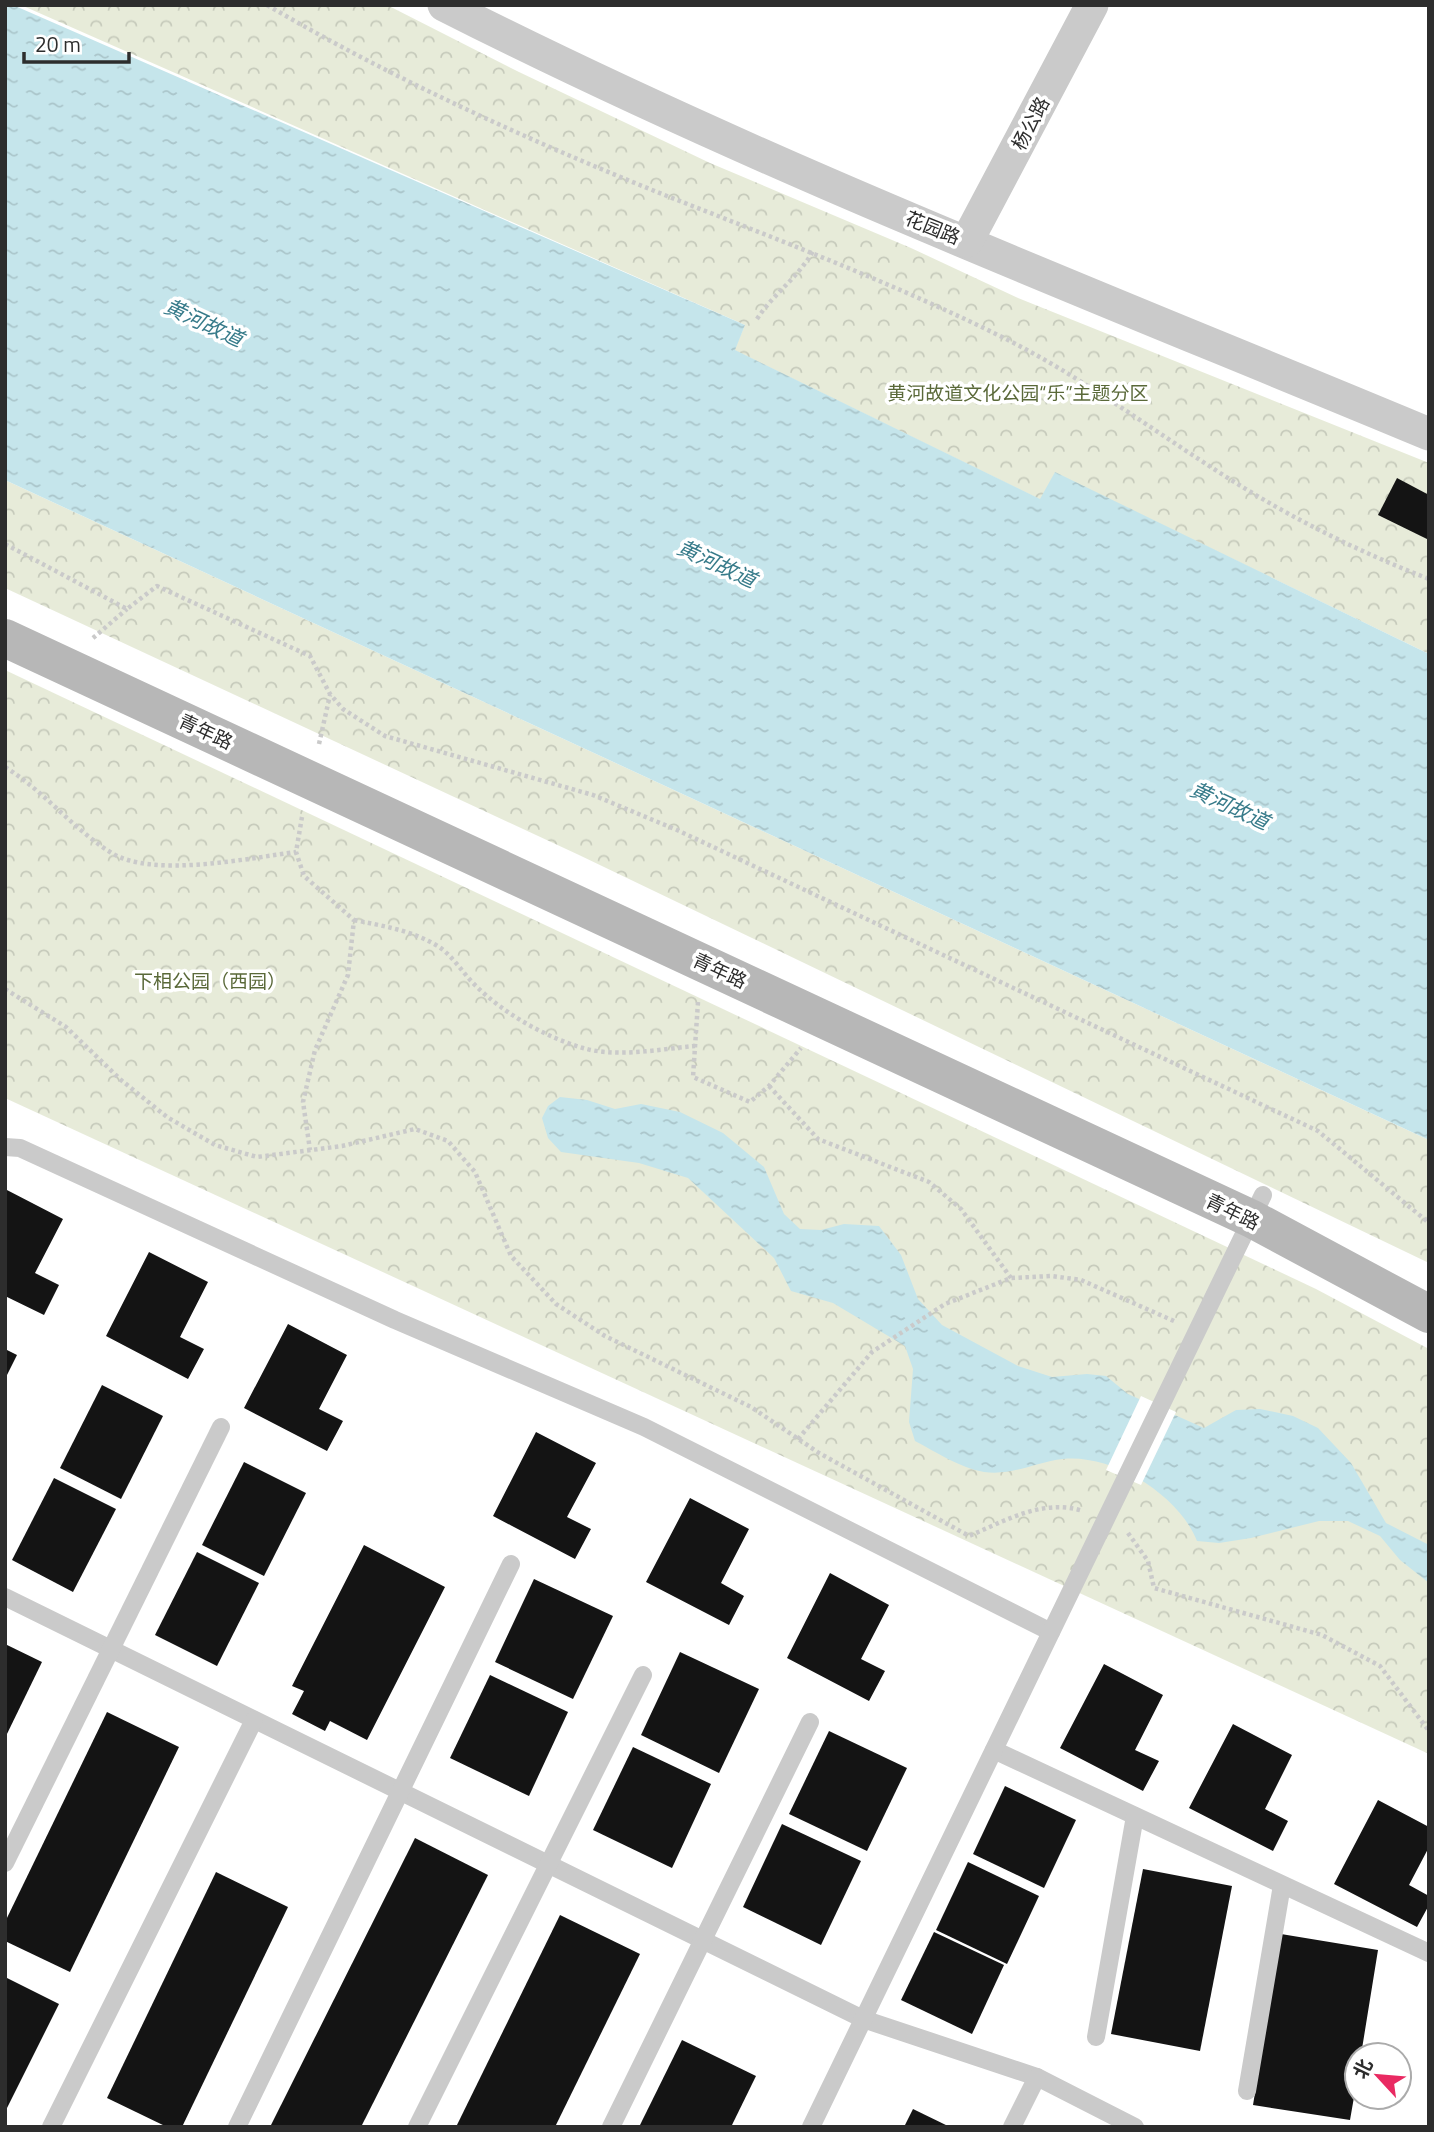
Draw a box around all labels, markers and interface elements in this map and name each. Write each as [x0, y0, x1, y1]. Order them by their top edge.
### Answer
scale bar [24, 21, 130, 65]
text: 20 m [35, 28, 81, 60]
street label: 杨公路 [1004, 91, 1056, 155]
street label: 花园路 [901, 203, 965, 251]
water label: 黄河故道 [159, 290, 252, 356]
park label: 黄河故道文化公园“乐”主题分区 [887, 378, 1149, 407]
water label: 黄河故道 [672, 531, 765, 597]
street label: 青年路 [174, 706, 238, 756]
water label: 黄河故道 [1185, 773, 1278, 839]
street label: 青年路 [688, 945, 752, 995]
park label: 下相公园（西园） [134, 966, 286, 995]
street label: 青年路 [1201, 1185, 1265, 1237]
north arrow [1343, 2041, 1413, 2111]
text: 北 [1345, 2053, 1379, 2083]

